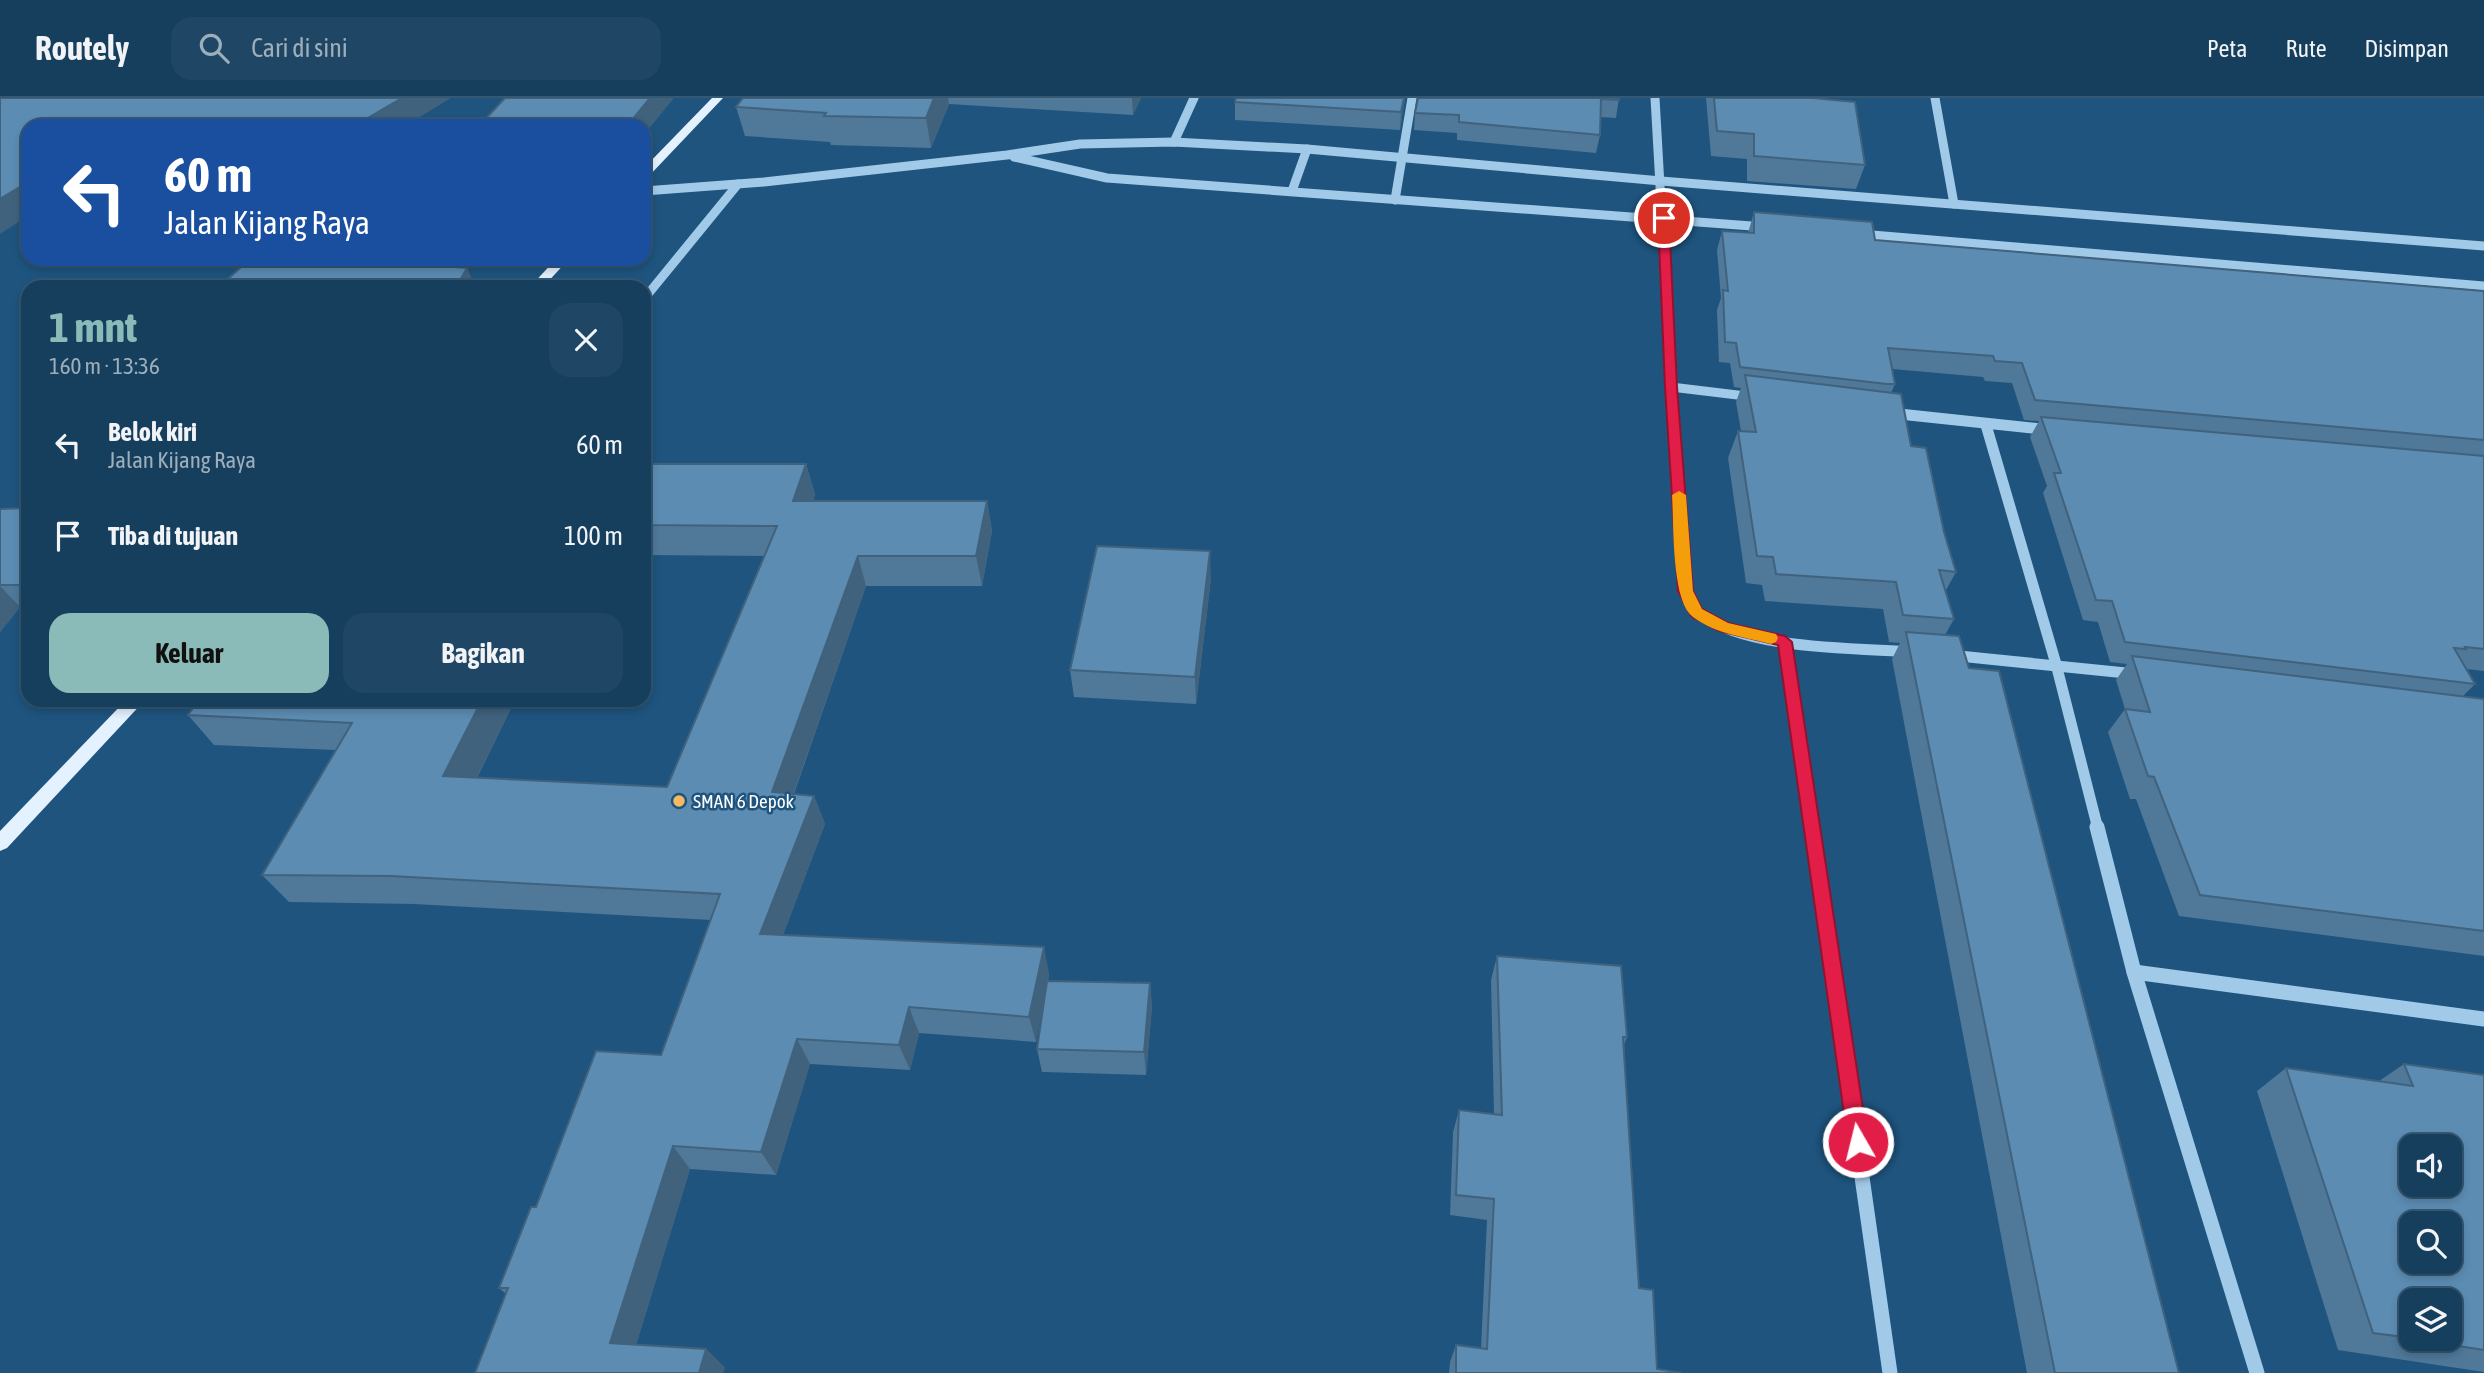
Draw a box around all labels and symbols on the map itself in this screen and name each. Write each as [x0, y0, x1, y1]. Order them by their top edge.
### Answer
pin [1634, 188, 1694, 248]
place label: SMAN 6 Depok [693, 790, 795, 812]
marker: SMAN 6 Depok [671, 793, 687, 809]
position arrow [1821, 1105, 1895, 1179]

